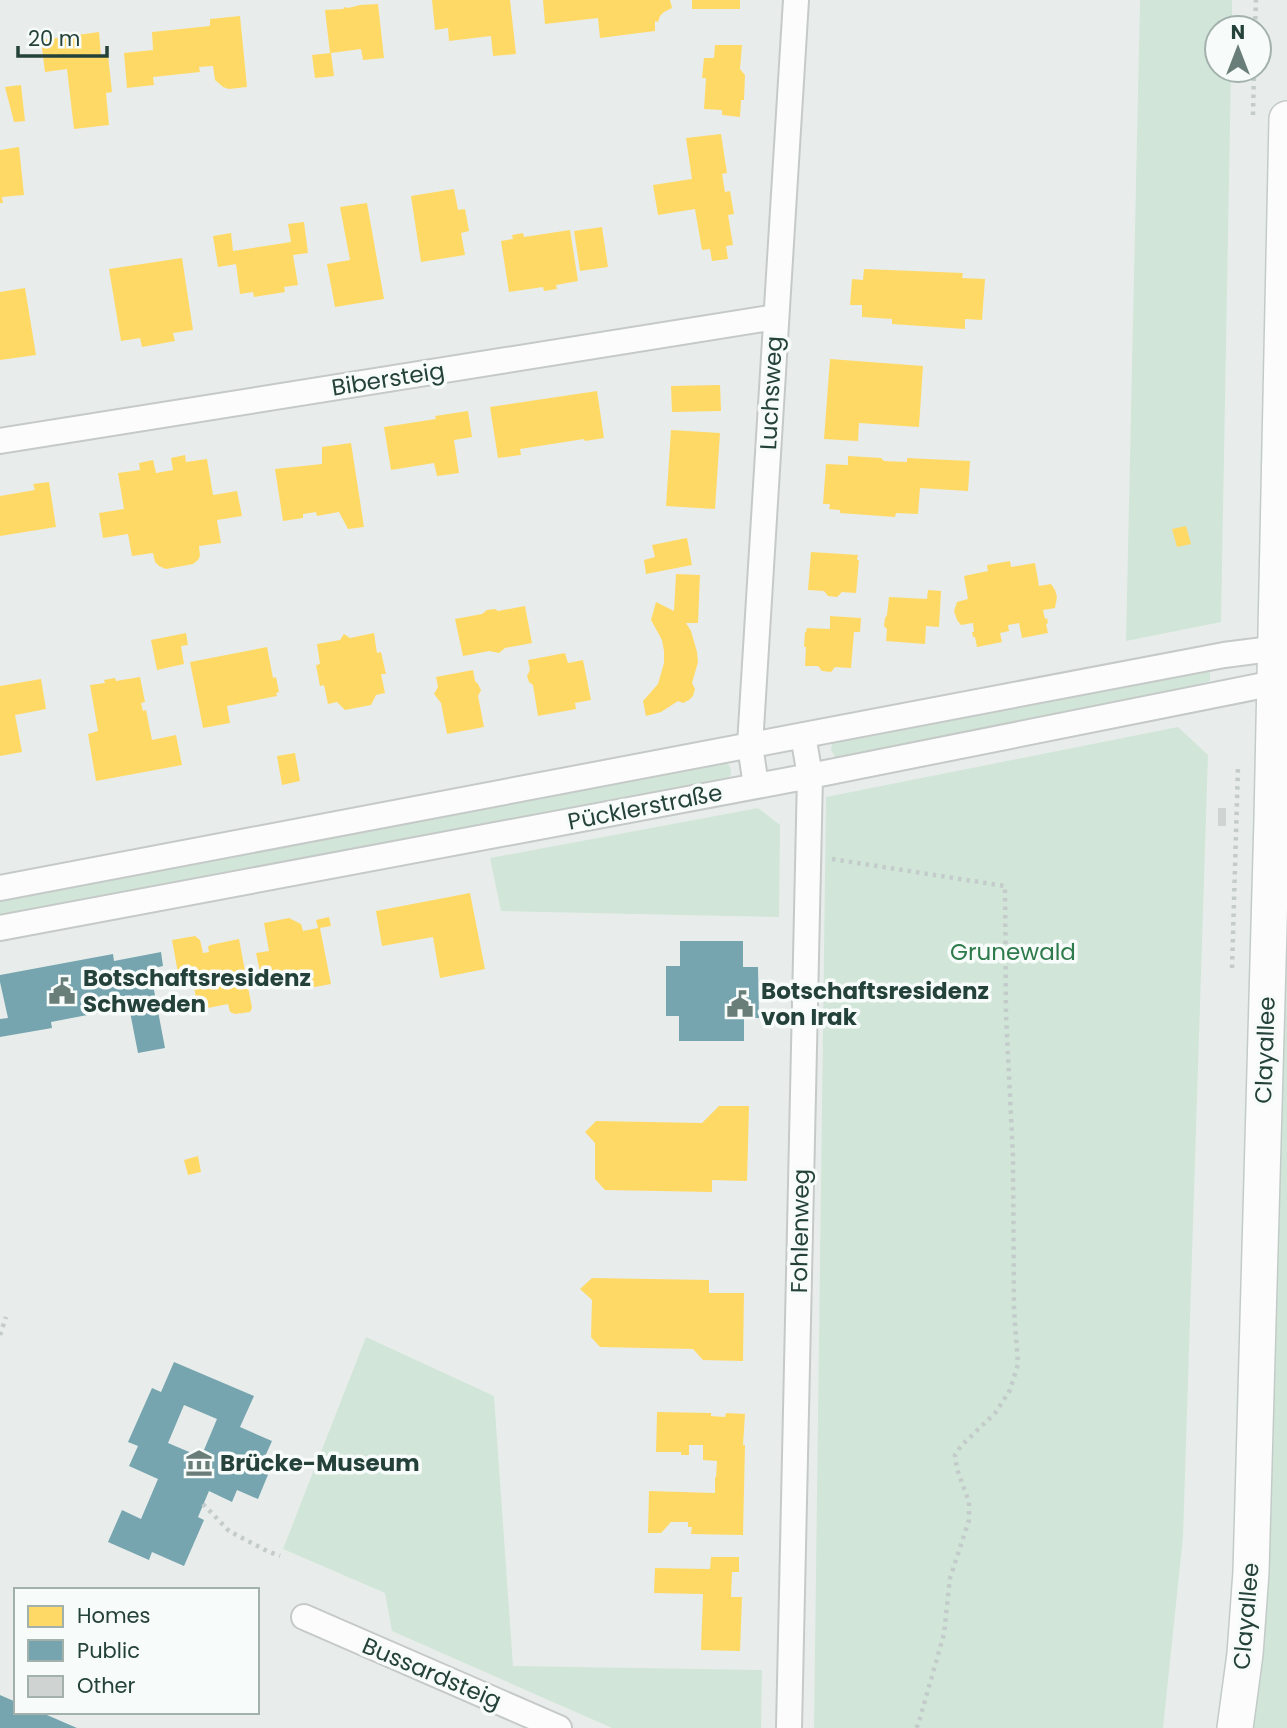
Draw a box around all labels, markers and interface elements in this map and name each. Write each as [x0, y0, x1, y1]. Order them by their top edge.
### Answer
scale bar [18, 14, 107, 58]
north arrow [1203, 14, 1273, 84]
text: N [1231, 19, 1245, 46]
text: 20 m [28, 24, 81, 53]
street label: Luchsweg [752, 335, 790, 451]
street label: Bibersteig [329, 354, 447, 404]
street label: Pücklerstraße [565, 776, 725, 838]
park label: Grunewald [950, 936, 1076, 968]
place label: Botschaftsresidenz Schweden [83, 962, 311, 1020]
place label: Botschaftsresidenz von Irak [761, 975, 989, 1033]
public building icon: Botschaftsresidenz Schweden [47, 976, 77, 1006]
public building icon: Botschaftsresidenz von Irak [725, 989, 755, 1019]
street label: Clayallee [1247, 996, 1283, 1104]
street label: Fohlenweg [783, 1169, 817, 1293]
place label: Brücke-Museum [220, 1447, 420, 1479]
museum icon: Brücke-Museum [184, 1448, 214, 1478]
street label: Clayallee [1225, 1561, 1267, 1671]
legend [14, 1588, 259, 1714]
text: Homes [77, 1601, 151, 1630]
street label: Bussardsteig [357, 1629, 507, 1717]
text: Public [77, 1636, 140, 1665]
text: Other [77, 1671, 136, 1700]

